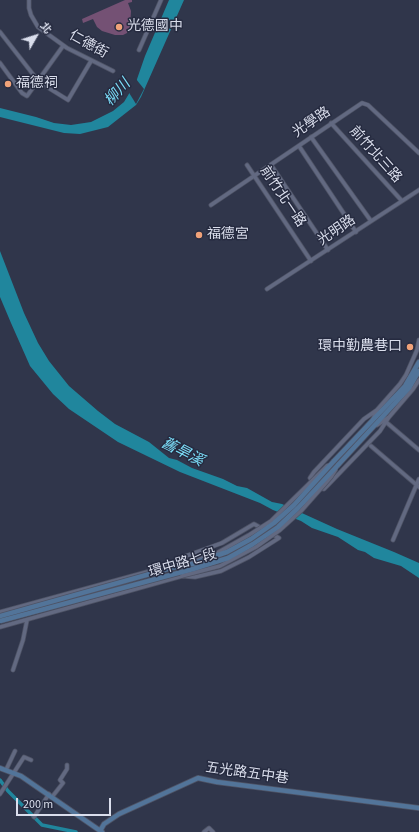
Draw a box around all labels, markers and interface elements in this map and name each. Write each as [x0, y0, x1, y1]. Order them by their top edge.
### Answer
north arrow [16, 16, 56, 56]
text: 北 [36, 19, 55, 37]
place label: 光德國中 [127, 19, 183, 35]
marker: 光德國中 [114, 22, 124, 32]
street label: 仁德街 [66, 27, 110, 63]
place label: 福德祠 [16, 76, 58, 92]
water label: 柳川 [101, 76, 135, 110]
marker: 福德祠 [3, 79, 13, 89]
street label: 光學路 [290, 104, 334, 142]
street label: 前竹北三路 [345, 123, 405, 187]
street label: 前竹北一路 [255, 163, 309, 231]
street label: 光明路 [315, 212, 359, 250]
place label: 福德宮 [207, 227, 249, 243]
marker: 福德宮 [194, 230, 204, 240]
place label: 環中勤農巷口 [318, 339, 402, 355]
marker: 環中勤農巷口 [405, 342, 415, 352]
water label: 舊旱溪 [158, 435, 206, 471]
street label: 環中路七段 [147, 546, 219, 582]
street label: 五光路五中巷 [204, 760, 290, 788]
scale bar [18, 790, 113, 816]
text: 200 m [23, 796, 53, 813]

